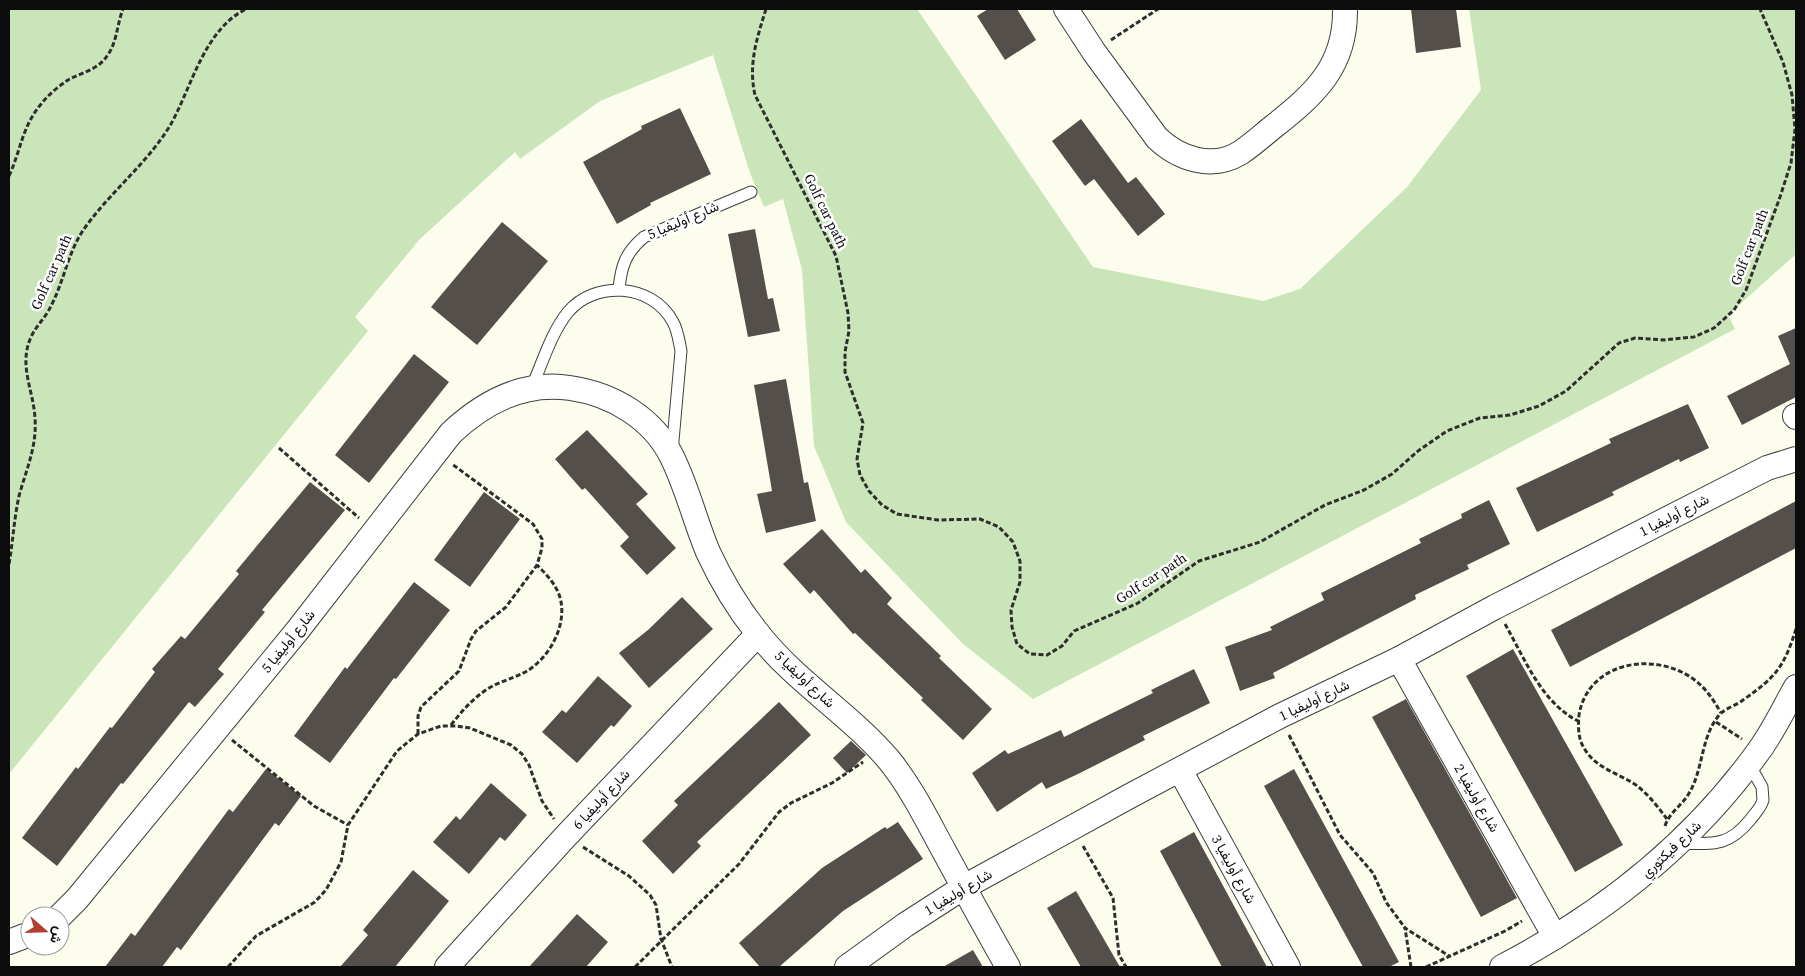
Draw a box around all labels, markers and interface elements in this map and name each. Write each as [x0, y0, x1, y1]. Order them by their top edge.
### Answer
street label: Golf car path [799, 170, 853, 252]
street label: شارع أوليفيا 5 [644, 196, 722, 245]
street label: Golf car path [1725, 206, 1773, 288]
street label: Golf car path [25, 231, 77, 313]
street label: شارع أوليفيا 1 [1636, 489, 1713, 542]
street label: Golf car path [1112, 548, 1190, 608]
street label: شارع أوليفيا 5 [256, 605, 320, 677]
street label: شارع أوليفيا 5 [770, 646, 840, 713]
street label: شارع أوليفيا 1 [1275, 674, 1353, 727]
street label: شارع أوليفيا 2 [1448, 760, 1505, 836]
street label: شارع أوليفيا 6 [568, 764, 635, 834]
street label: شارع فيكتوري [1636, 816, 1707, 884]
street label: شارع أوليفيا 3 [1206, 831, 1261, 908]
street label: شارع أوليفيا 1 [920, 864, 996, 921]
north arrow [20, 906, 70, 956]
text: ش [45, 924, 69, 947]

